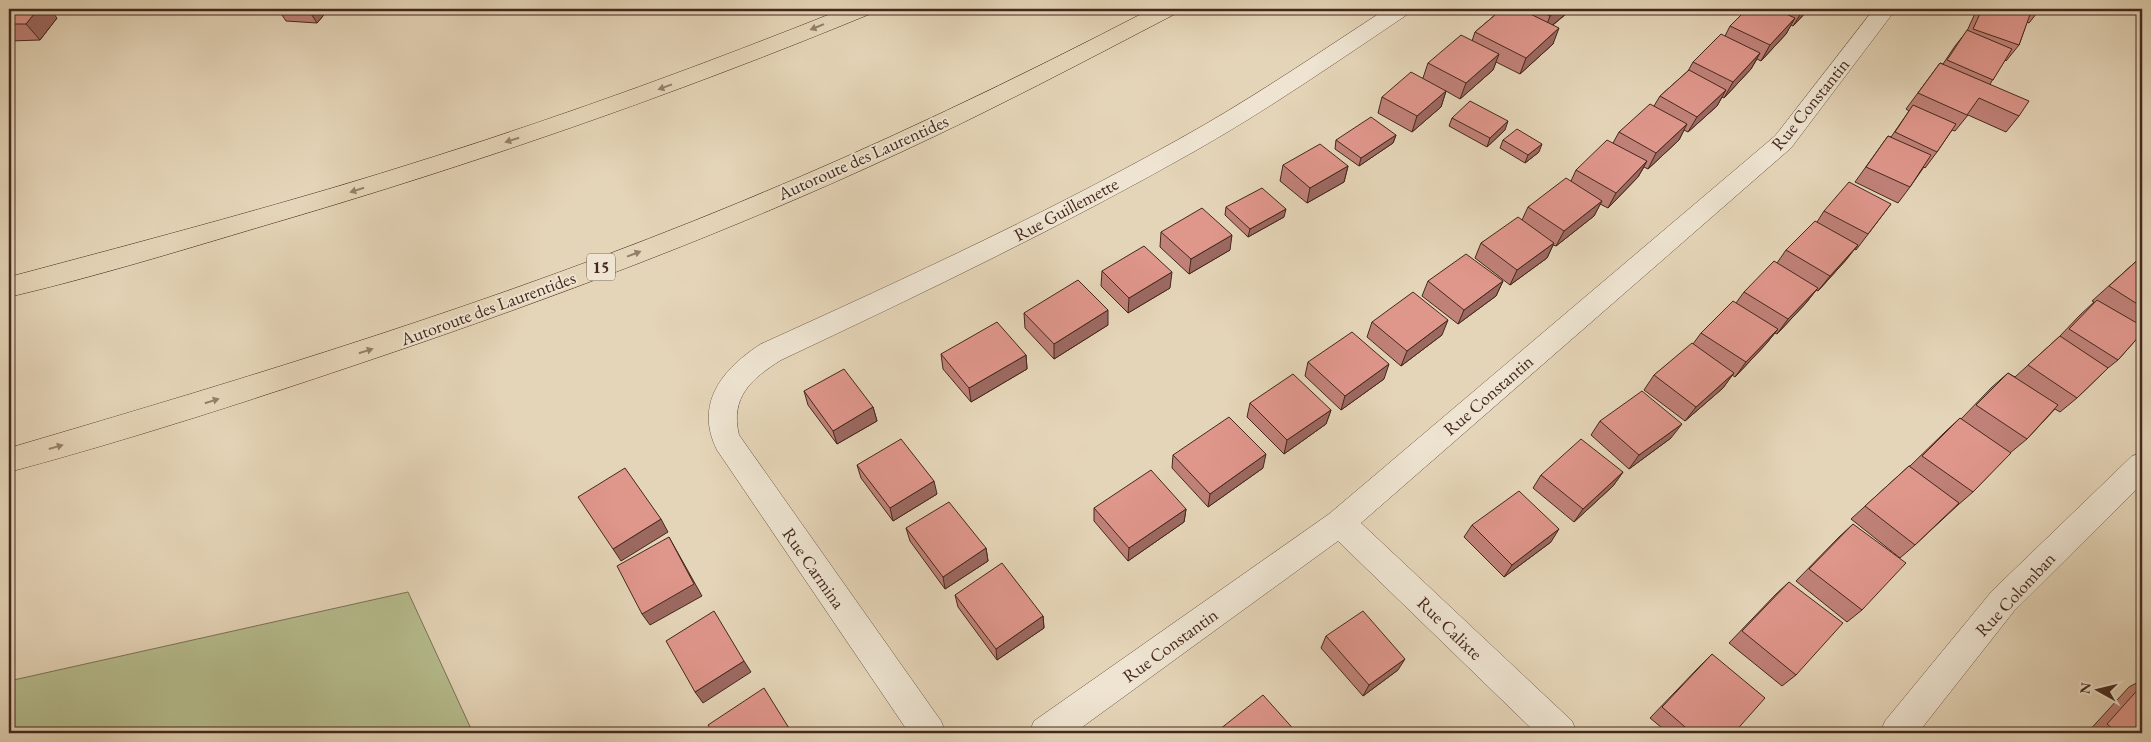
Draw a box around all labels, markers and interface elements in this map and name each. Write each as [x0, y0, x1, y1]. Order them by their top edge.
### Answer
one-way arrow [809, 23, 824, 31]
street label: Rue Constantin [1766, 53, 1854, 155]
one-way arrow [658, 84, 673, 91]
street label: Autoroute des Laurentides [773, 109, 952, 205]
one-way arrow [504, 136, 519, 144]
street label: Rue Guillemette [1010, 172, 1122, 246]
one-way arrow [350, 186, 365, 194]
one-way arrow [627, 250, 642, 258]
road number: 15 [587, 253, 615, 280]
street label: Autoroute des Laurentides [396, 266, 579, 351]
one-way arrow [359, 347, 374, 355]
street label: Rue Constantin [1438, 349, 1538, 440]
one-way arrow [204, 397, 219, 405]
one-way arrow [48, 442, 63, 450]
street label: Rue Carmina [778, 523, 851, 614]
street label: Rue Colomban [1970, 547, 2060, 641]
street label: Rue Calixte [1413, 591, 1487, 665]
street label: Rue Constantin [1118, 603, 1222, 687]
north arrow [2074, 664, 2124, 714]
text: N [2075, 681, 2095, 695]

